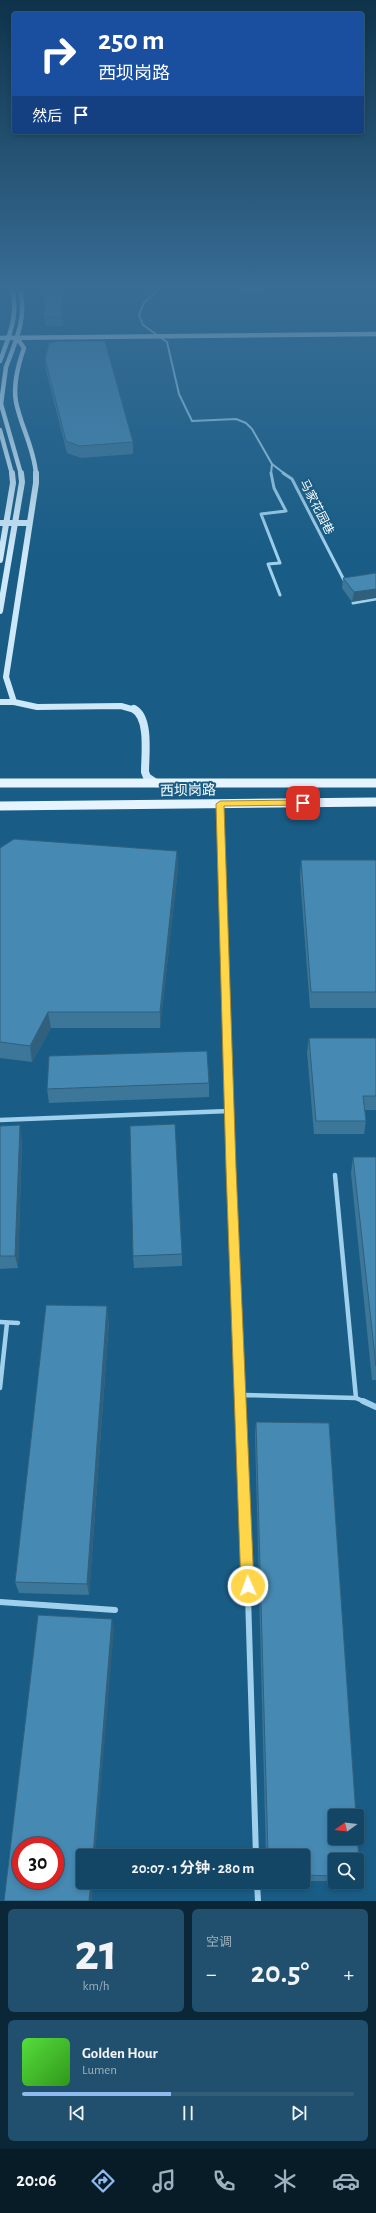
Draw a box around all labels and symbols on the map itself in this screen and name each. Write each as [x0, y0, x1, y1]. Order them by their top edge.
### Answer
street label: 马家花园巷 [298, 477, 337, 536]
street label: 西坝岗路 [160, 783, 216, 798]
pin [286, 786, 320, 820]
position arrow [227, 1565, 269, 1607]
north arrow [328, 1809, 364, 1845]
speed limit sign: 30 [12, 1837, 64, 1889]

